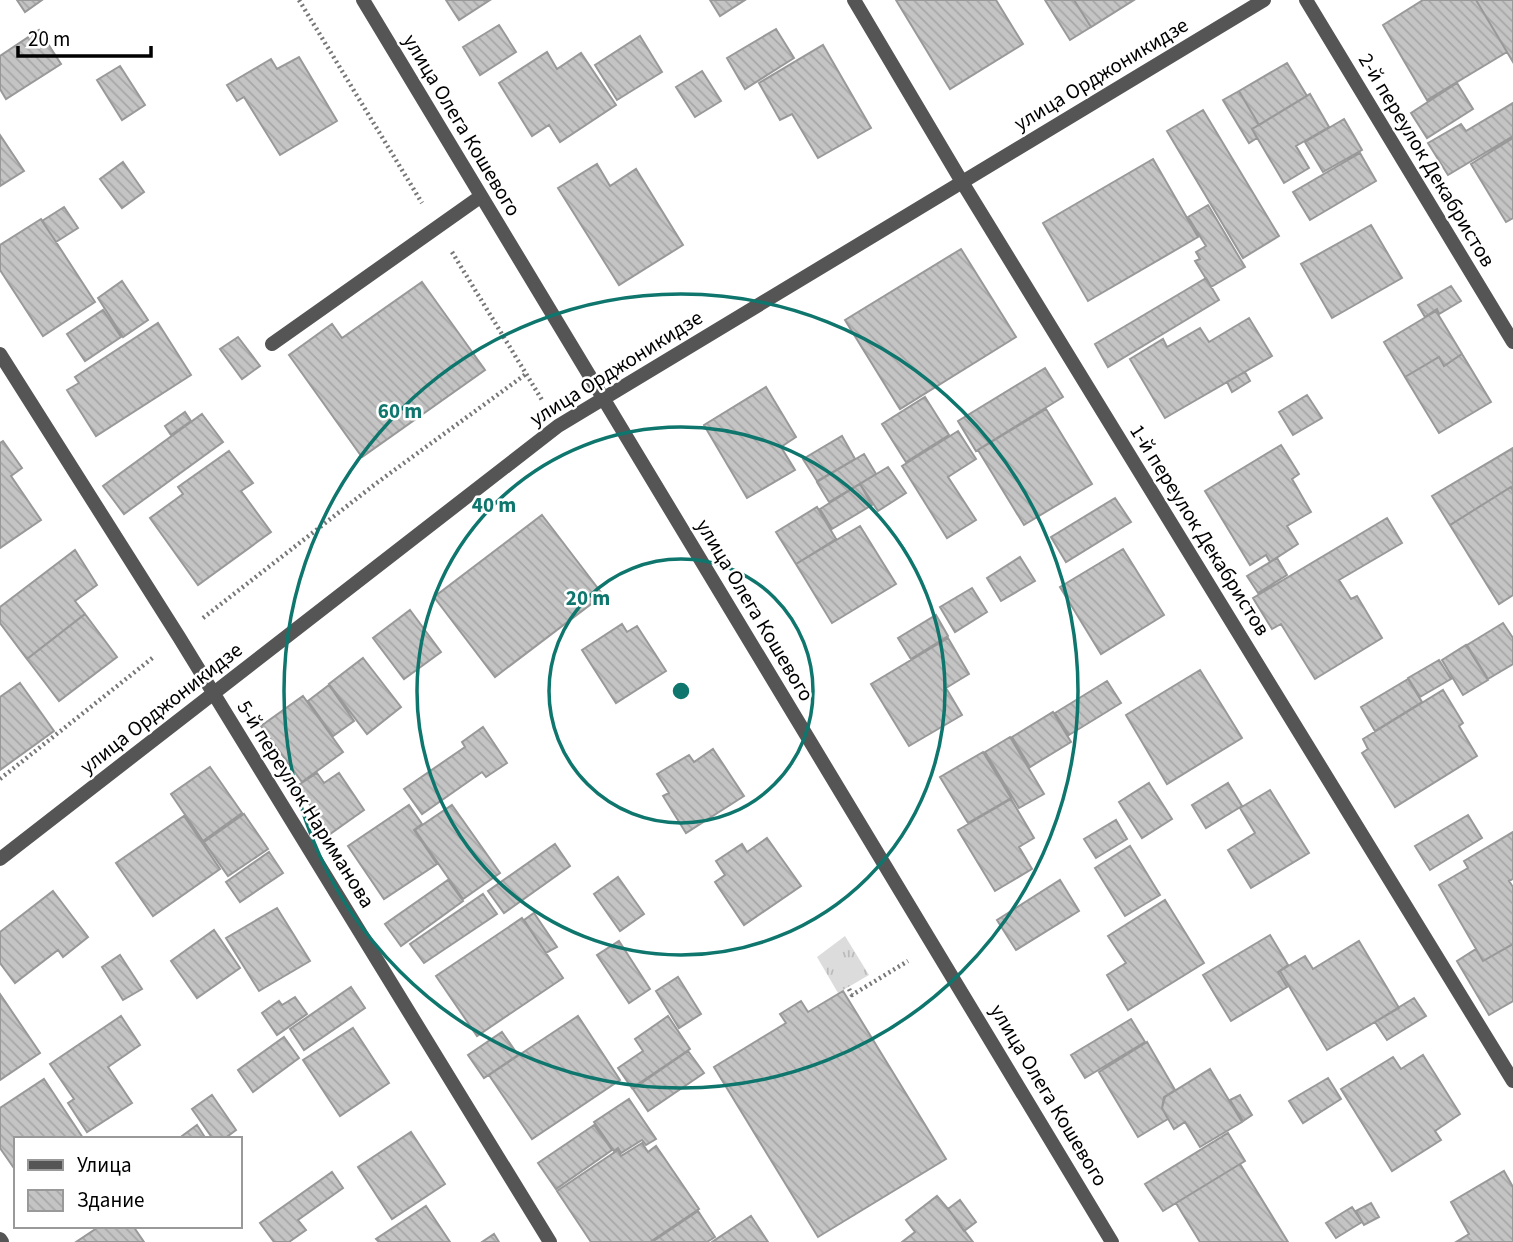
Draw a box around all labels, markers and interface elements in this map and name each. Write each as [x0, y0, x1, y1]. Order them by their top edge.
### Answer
street label: улица Орджоникидзе [1008, 10, 1194, 138]
scale bar [18, 14, 150, 58]
text: 20 m [28, 24, 70, 54]
street label: улица Олега Кошевого [396, 28, 528, 222]
street label: 2-й переулок Декабристов [1351, 47, 1503, 273]
street label: улица Орджоникидзе [524, 303, 708, 433]
text: 60 m [378, 396, 422, 426]
street label: 1-й переулок Декабристов [1122, 418, 1278, 642]
text: 40 m [472, 490, 516, 520]
street label: улица Олега Кошевого [689, 513, 821, 707]
text: 20 m [566, 583, 610, 613]
street label: улица Орджоникидзе [73, 635, 249, 781]
centre of rings [669, 679, 693, 703]
street label: 5-й переулок Нариманова [230, 694, 382, 914]
street label: улица Олега Кошевого [983, 998, 1115, 1192]
legend [14, 1137, 242, 1228]
text: Улица [77, 1150, 132, 1180]
text: Здание [77, 1185, 145, 1215]

